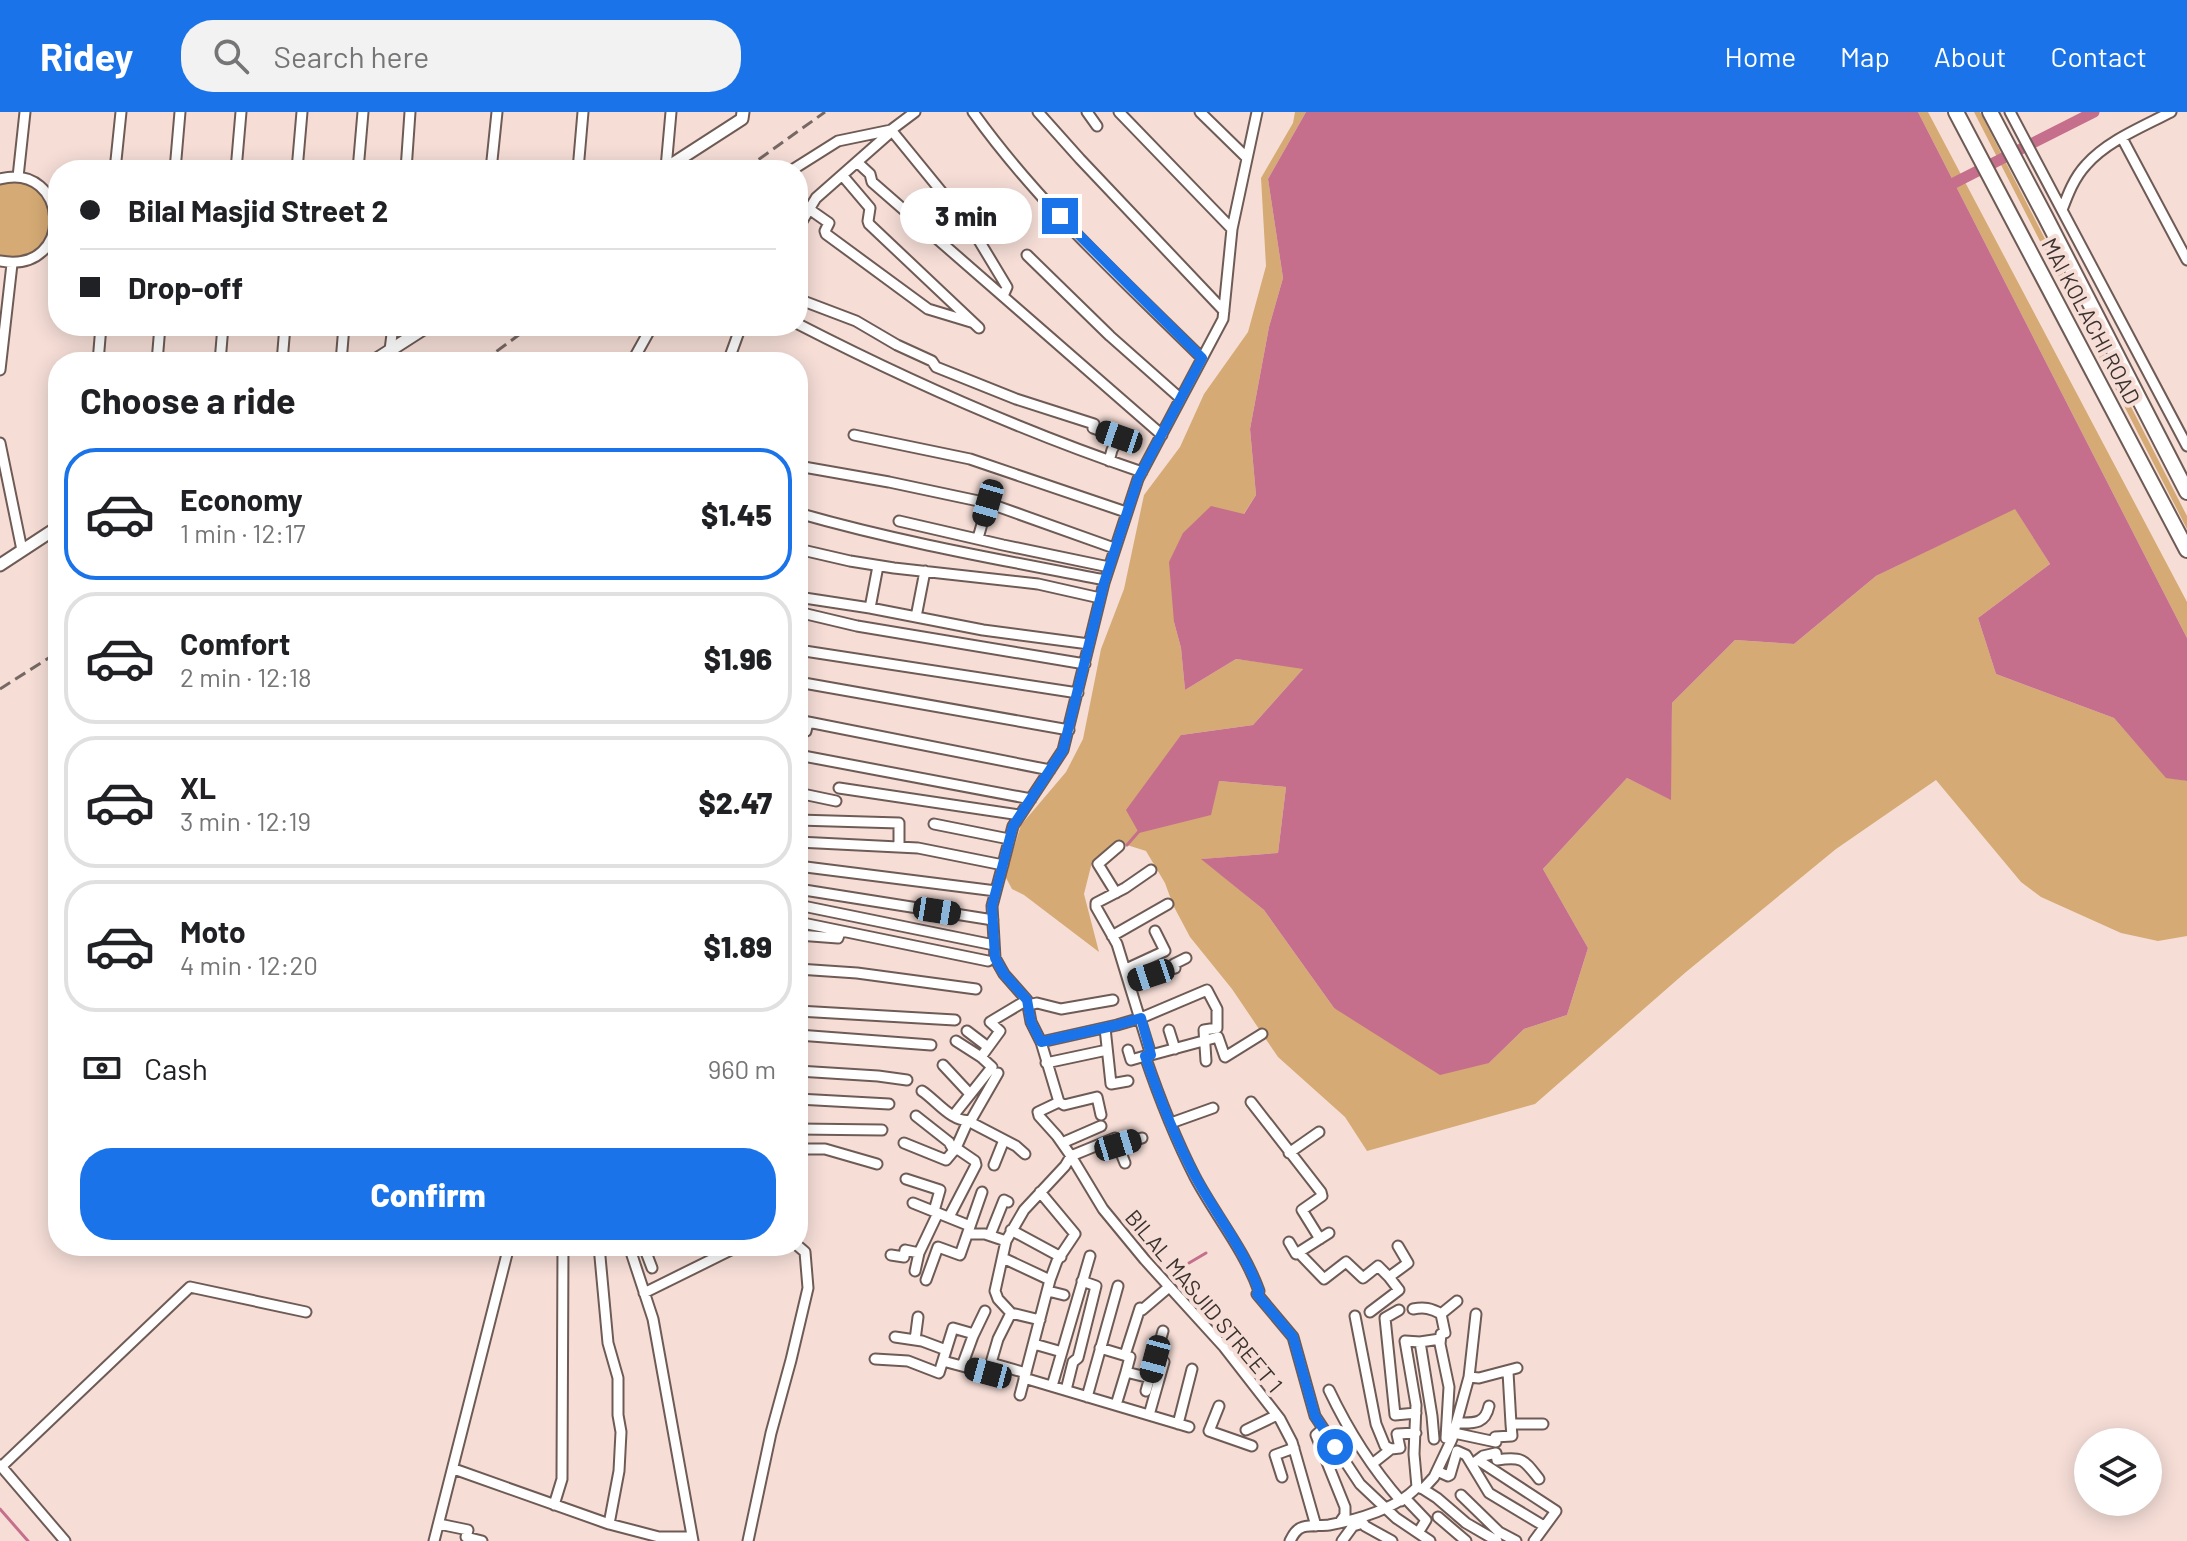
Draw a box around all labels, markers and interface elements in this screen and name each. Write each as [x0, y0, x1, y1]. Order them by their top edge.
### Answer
search box [181, 20, 741, 92]
text: Ridey [40, 33, 133, 79]
icon: search [209, 34, 253, 78]
text: Search here [273, 38, 429, 74]
text: Home [1725, 39, 1796, 73]
text: Map [1840, 39, 1890, 73]
text: About [1934, 39, 2006, 73]
text: Contact [2050, 39, 2147, 73]
callout: 3 min [900, 188, 1032, 244]
text: Bilal Masjid Street 2 [128, 192, 388, 228]
route end [1042, 198, 1078, 234]
text: 3 min [935, 200, 997, 231]
street label: MAI KOLACHI ROAD [2037, 233, 2147, 408]
text: Drop-off [128, 269, 243, 305]
text: Choose a ride [80, 378, 296, 421]
car [1092, 418, 1146, 456]
car [970, 477, 1006, 529]
icon: car [84, 478, 156, 550]
text: Economy [180, 481, 303, 517]
text: $1.45 [701, 496, 772, 532]
text: 1 min · 12:17 [180, 517, 306, 548]
icon: car [84, 622, 156, 694]
text: Comfort [180, 625, 290, 661]
text: $1.96 [704, 640, 772, 676]
text: 2 min · 12:18 [180, 661, 312, 692]
icon: car [84, 766, 156, 838]
text: XL [180, 769, 216, 805]
text: $2.47 [698, 784, 772, 820]
text: 3 min · 12:19 [180, 805, 311, 836]
car [911, 895, 963, 927]
icon: car [84, 910, 156, 982]
text: Moto [180, 913, 246, 949]
text: $1.89 [704, 928, 772, 964]
text: 4 min · 12:20 [180, 949, 318, 980]
car [1124, 956, 1178, 994]
icon: cash [80, 1046, 124, 1090]
text: Cash [144, 1050, 208, 1086]
text: 960 m [708, 1053, 776, 1084]
car [1092, 1127, 1144, 1163]
button: Confirm [80, 1148, 776, 1240]
street label: BILAL MASJID STREET 1 [1121, 1204, 1289, 1397]
car [1137, 1333, 1173, 1385]
car [962, 1355, 1014, 1391]
map controls [2074, 1428, 2162, 1516]
button: layers [2074, 1428, 2162, 1516]
route start [1317, 1429, 1353, 1465]

